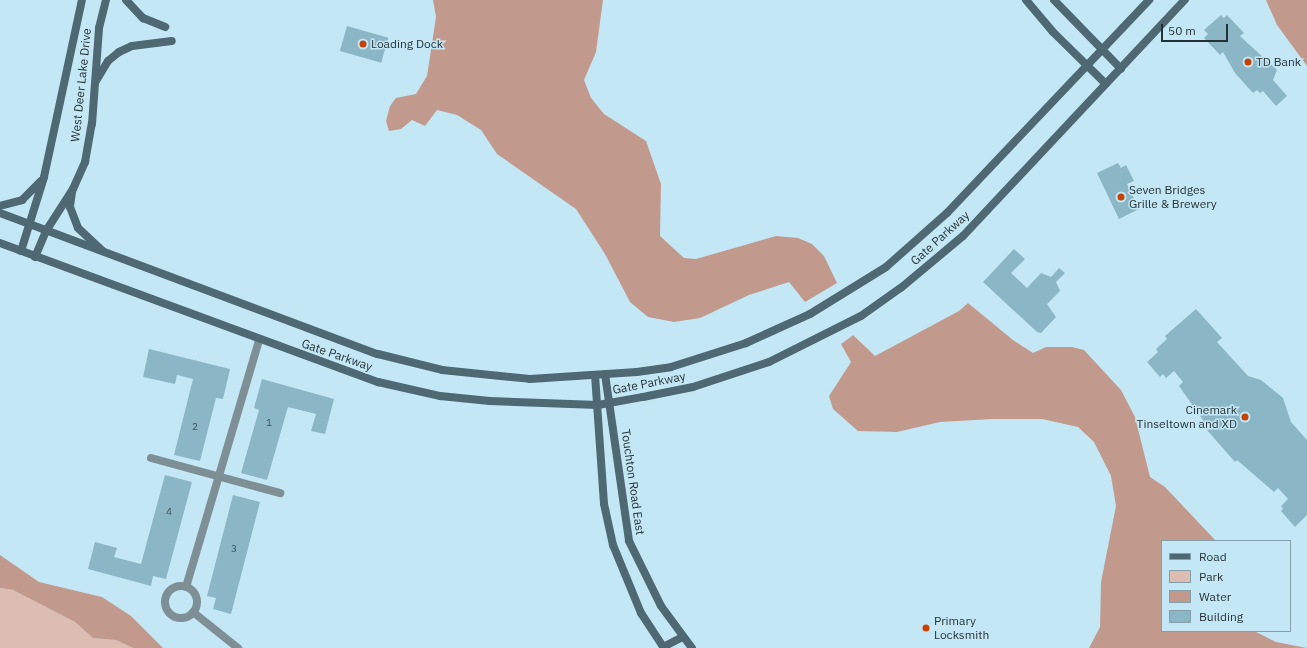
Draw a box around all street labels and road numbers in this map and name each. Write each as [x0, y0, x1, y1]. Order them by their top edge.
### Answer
street label: West Deer Lake Drive [68, 27, 94, 143]
street label: Gate Parkway [908, 208, 972, 268]
street label: Gate Parkway [300, 336, 374, 374]
street label: Gate Parkway [611, 369, 687, 397]
street label: Touchton Road East [618, 428, 648, 536]

